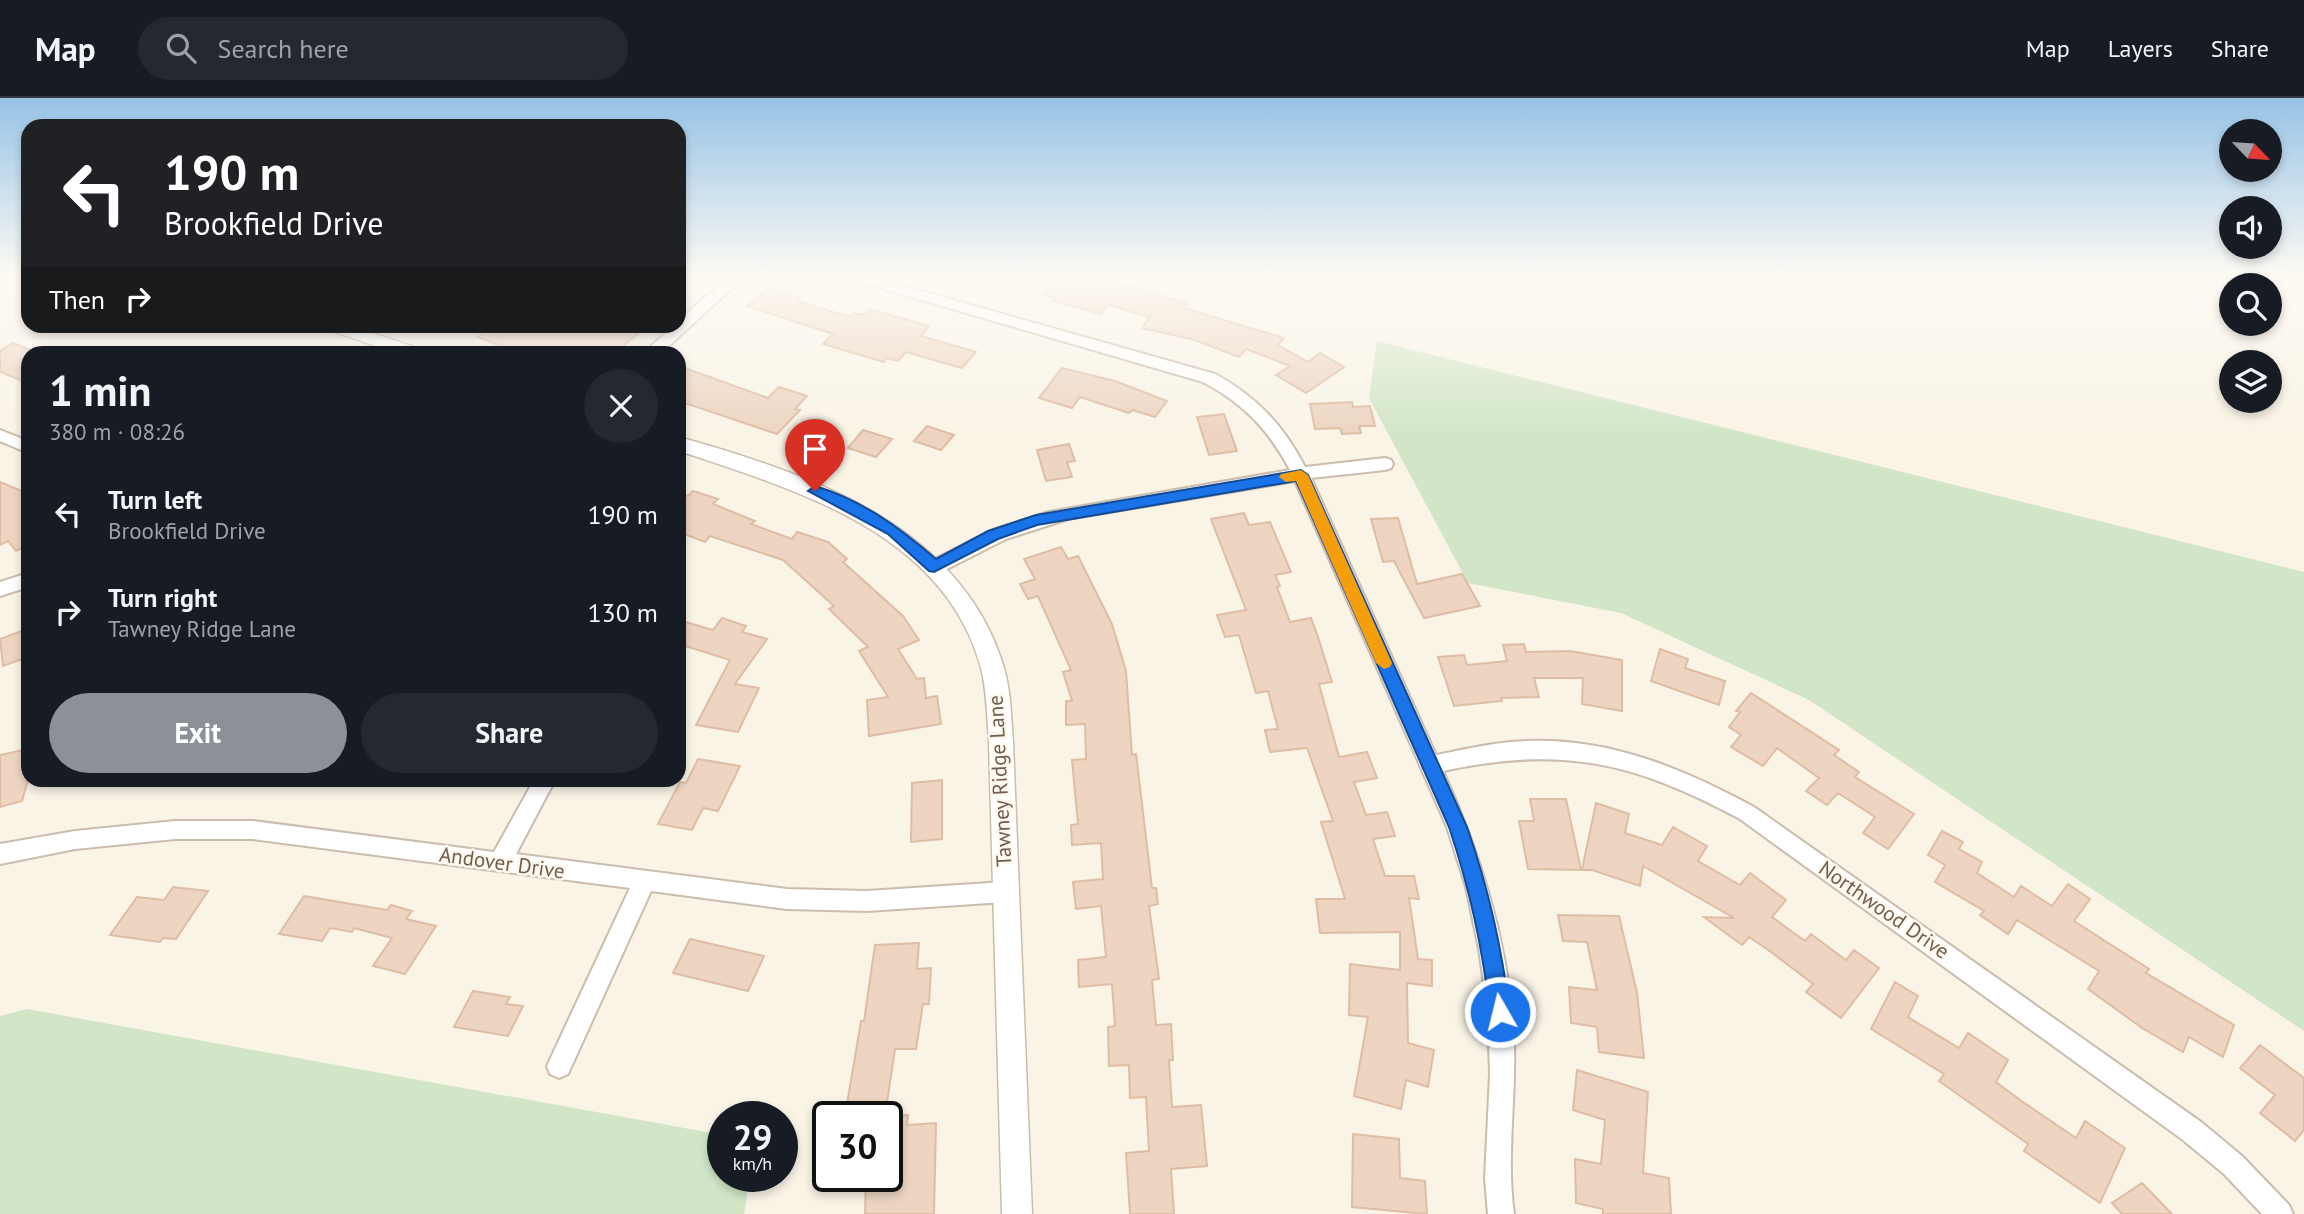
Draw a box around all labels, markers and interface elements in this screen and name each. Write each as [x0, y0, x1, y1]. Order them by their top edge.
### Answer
search box [138, 17, 628, 80]
text: Map [35, 27, 96, 70]
icon: search [162, 29, 200, 67]
text: Search here [218, 32, 349, 65]
text: Map [2026, 33, 2070, 64]
text: Layers [2108, 33, 2173, 64]
text: Share [2211, 33, 2269, 64]
north arrow [2219, 119, 2282, 182]
map controls [2219, 119, 2282, 413]
text: 190 m [164, 140, 299, 204]
icon: left [49, 147, 140, 238]
button: sound [2219, 196, 2282, 259]
text: Brookfield Drive [164, 202, 384, 244]
button: search [2219, 273, 2282, 336]
icon: right [119, 280, 157, 318]
text: Then [49, 283, 105, 316]
button: layers [2219, 350, 2282, 413]
text: 1 min [49, 363, 151, 418]
button: close [584, 369, 658, 443]
text: 380 m · 08:26 [49, 417, 185, 446]
pin [785, 419, 845, 491]
icon: arrive [796, 430, 834, 468]
text: Turn left [108, 483, 202, 516]
icon: left [49, 495, 87, 533]
text: 190 m [587, 498, 658, 531]
text: Brookfield Drive [108, 516, 266, 545]
text: Turn right [108, 581, 217, 614]
icon: right [49, 593, 87, 631]
text: 130 m [587, 596, 658, 629]
text: Tawney Ridge Lane [108, 614, 296, 643]
button: Exit [49, 693, 347, 773]
button: Share [361, 693, 658, 773]
street label: Tawney Ridge Lane [982, 695, 1017, 867]
street label: Andover Drive [438, 840, 567, 885]
street label: Northwood Drive [1814, 855, 1955, 965]
position arrow [1463, 975, 1537, 1049]
speed limit sign: 30 [812, 1101, 903, 1192]
text: 29 [733, 1114, 772, 1160]
text: km/h [733, 1152, 772, 1175]

